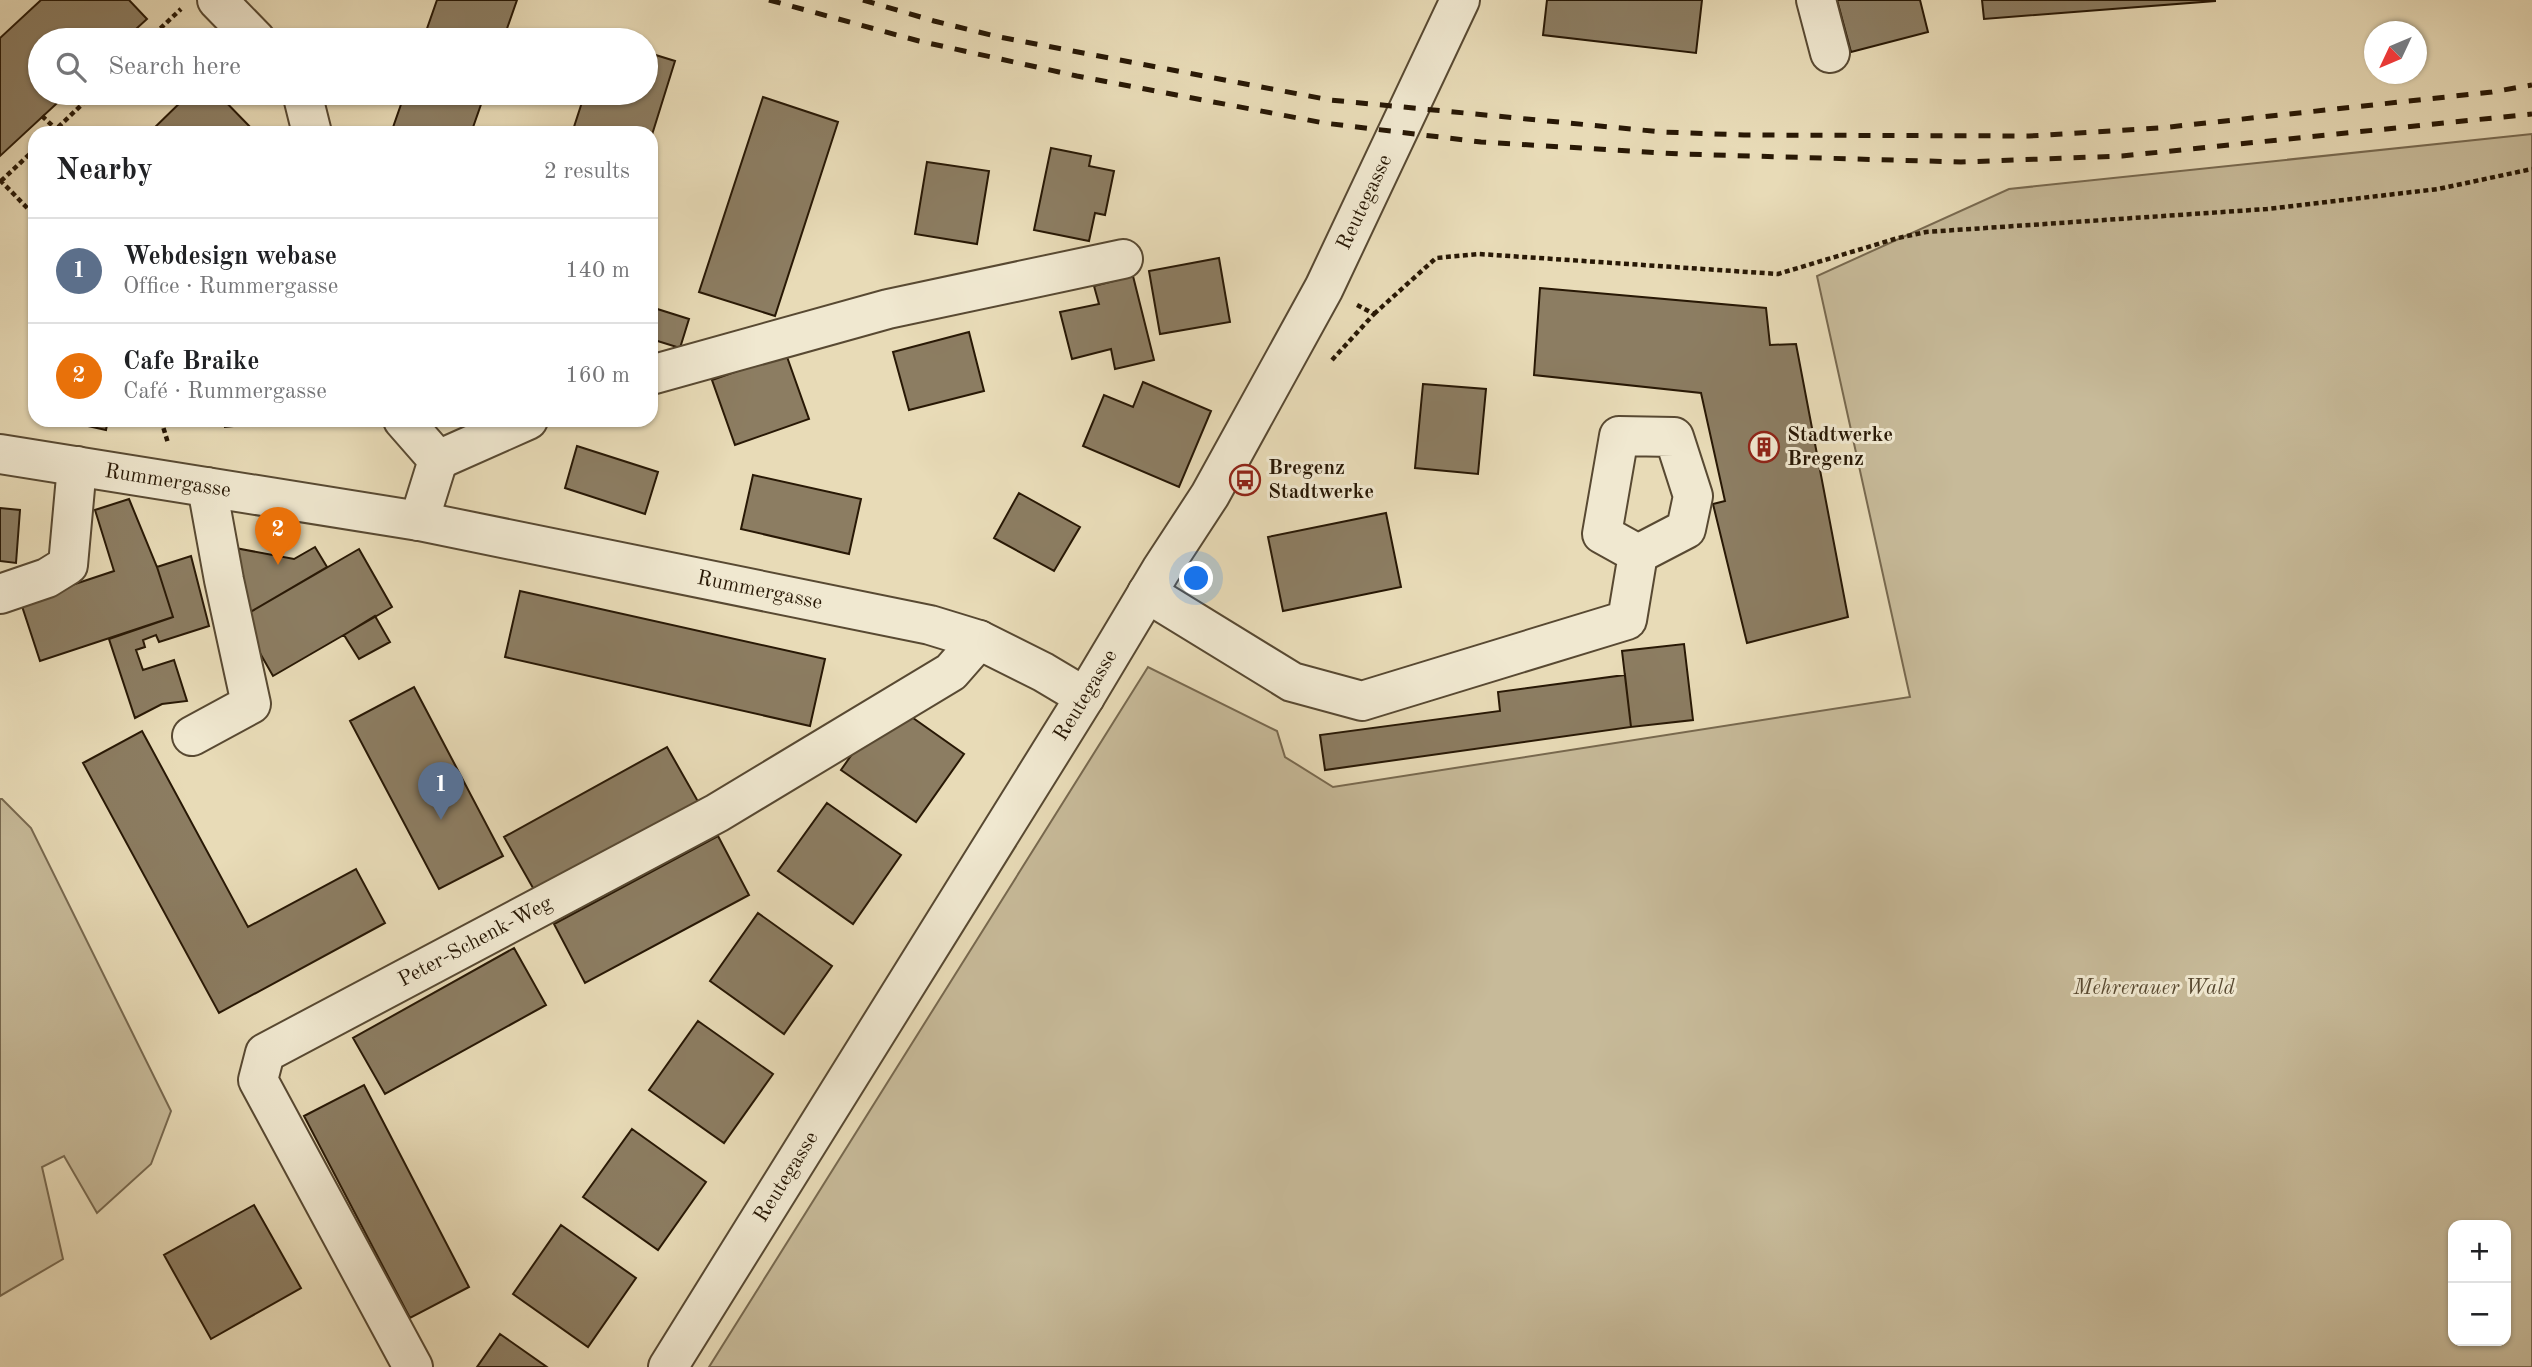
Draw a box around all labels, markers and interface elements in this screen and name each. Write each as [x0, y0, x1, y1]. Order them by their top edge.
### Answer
north arrow [2364, 21, 2427, 84]
search box [28, 28, 658, 105]
icon: search [52, 48, 90, 86]
text: Search here [108, 54, 241, 80]
street label: Reutegasse [1333, 151, 1396, 253]
text: Nearby [56, 156, 153, 186]
text: 2 results [544, 160, 630, 183]
text: Webdesign webase [123, 244, 337, 270]
text: 1 [72, 259, 86, 282]
text: 140 m [565, 259, 630, 282]
text: Office · Rummergasse [123, 275, 338, 298]
text: Cafe Braike [123, 349, 260, 375]
text: 2 [72, 364, 86, 387]
text: 160 m [565, 364, 630, 387]
text: Café · Rummergasse [123, 380, 327, 403]
place label: Stadtwerke Bregenz [1787, 425, 1893, 470]
building icon: Stadtwerke Bregenz [1747, 430, 1781, 464]
place label: Bregenz Stadtwerke [1268, 458, 1374, 503]
street label: Rummergasse [103, 460, 233, 501]
bus stop icon: Bregenz Stadtwerke [1228, 463, 1262, 497]
pin: 2 [255, 507, 301, 565]
your location [1179, 561, 1213, 595]
street label: Rummergasse [695, 567, 824, 613]
street label: Reutegasse [1050, 646, 1121, 745]
pin: 1 [418, 762, 464, 820]
street label: Peter-Schenk-Weg [395, 892, 556, 991]
park label: Mehrerauer Wald [2072, 978, 2235, 999]
street label: Reutegasse [750, 1128, 822, 1226]
map controls [2448, 1220, 2511, 1346]
button: + [2448, 1220, 2511, 1283]
button: − [2448, 1283, 2511, 1346]

